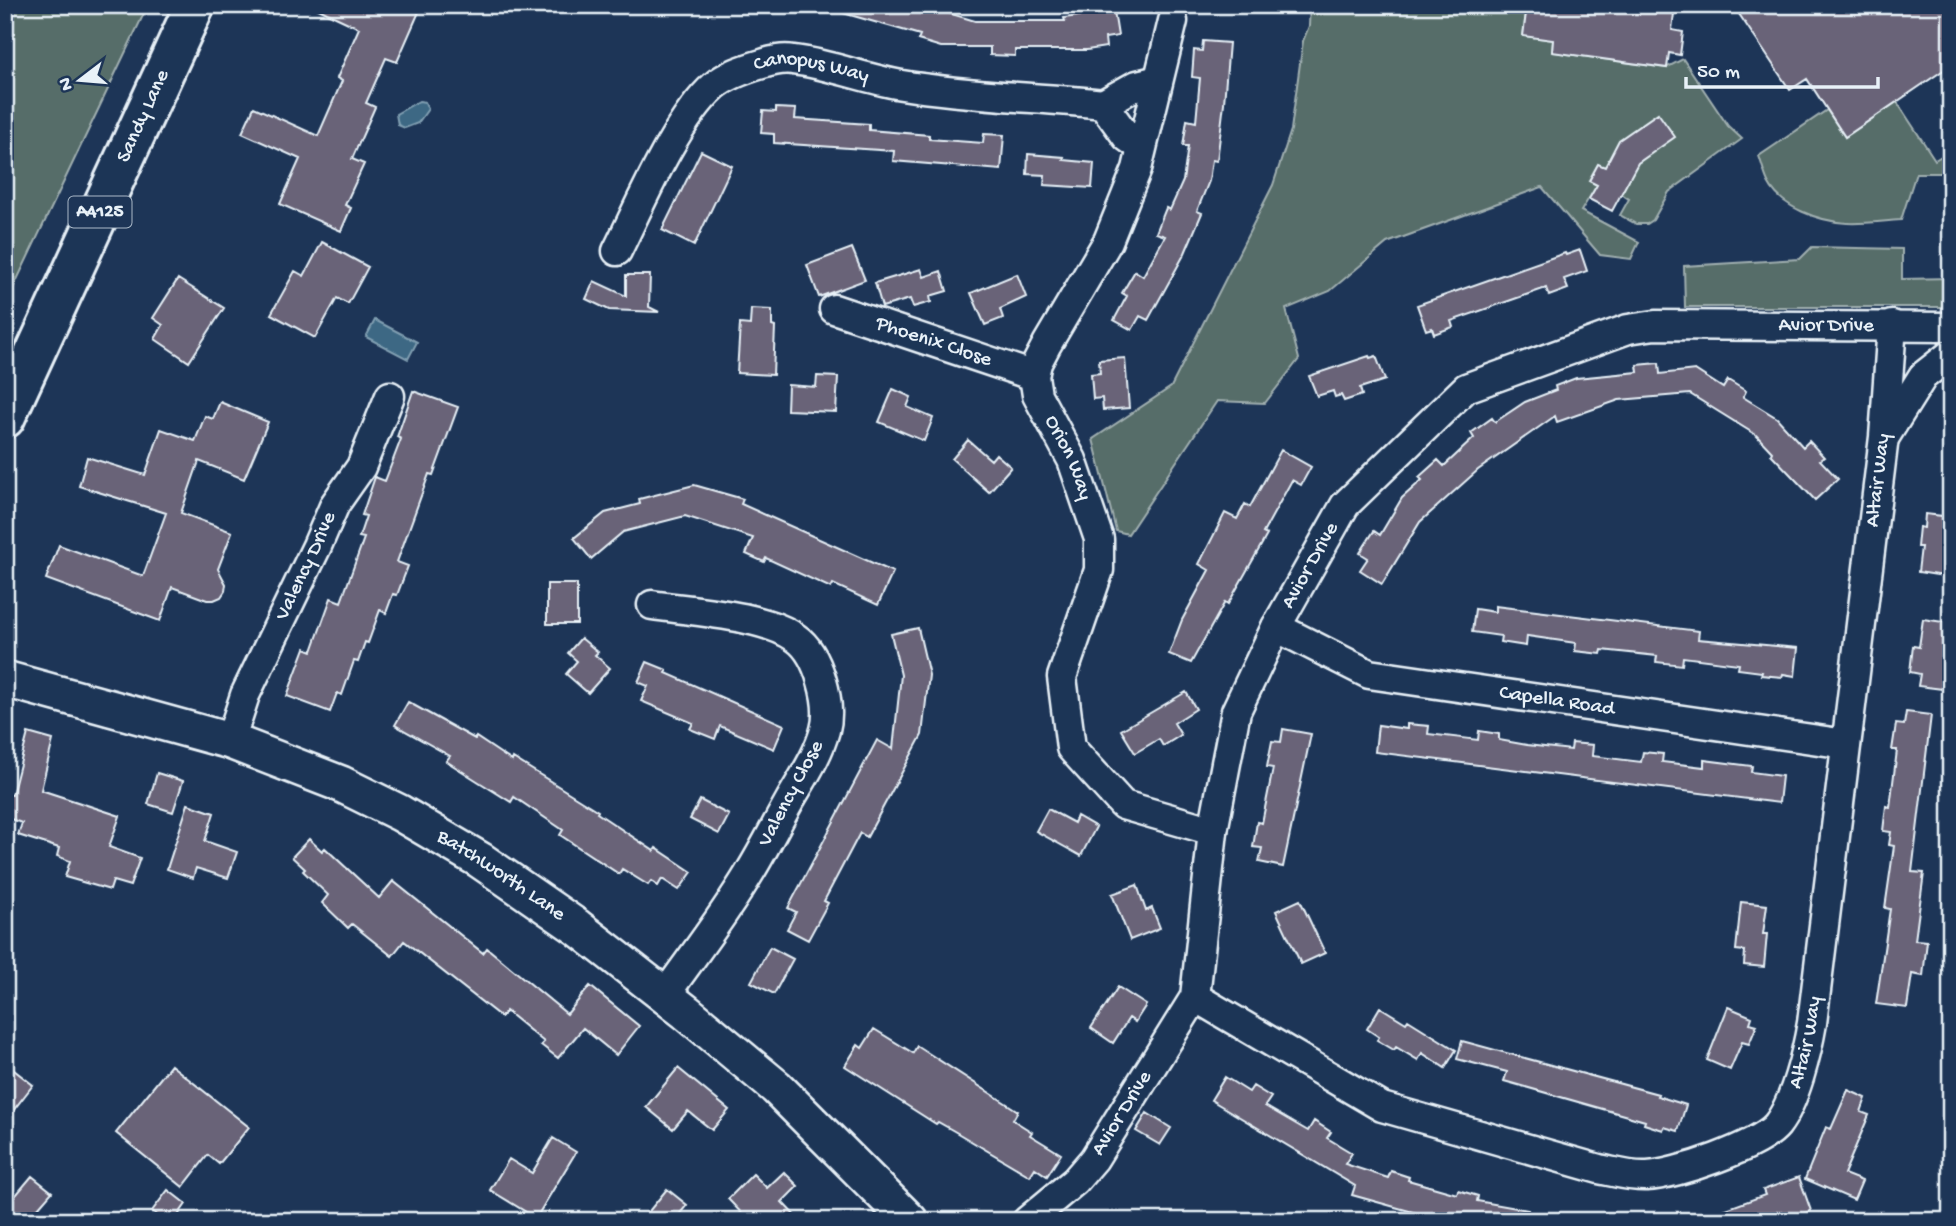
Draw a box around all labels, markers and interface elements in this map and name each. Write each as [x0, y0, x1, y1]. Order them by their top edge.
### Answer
north arrow [46, 46, 116, 116]
scale bar [1686, 46, 1879, 90]
street label: Canopus Way [751, 47, 871, 90]
text: 50 m [1697, 61, 1740, 86]
street label: Sandy Lane [112, 65, 176, 167]
text: N [54, 75, 80, 93]
road number: A4125 [68, 196, 132, 228]
street label: Phoenix Close [871, 311, 996, 374]
street label: Avior Drive [1778, 313, 1875, 339]
street label: Orion Way [1038, 411, 1097, 503]
street label: Altair Way [1861, 432, 1897, 529]
street label: Valency Drive [270, 507, 343, 626]
street label: Avior Drive [1276, 517, 1346, 613]
street label: Capella Road [1498, 681, 1618, 723]
street label: Valency Close [753, 736, 831, 852]
street label: Batchworth Lane [431, 824, 571, 928]
street label: Altair Way [1784, 995, 1828, 1092]
street label: Avior Drive [1086, 1066, 1159, 1161]

